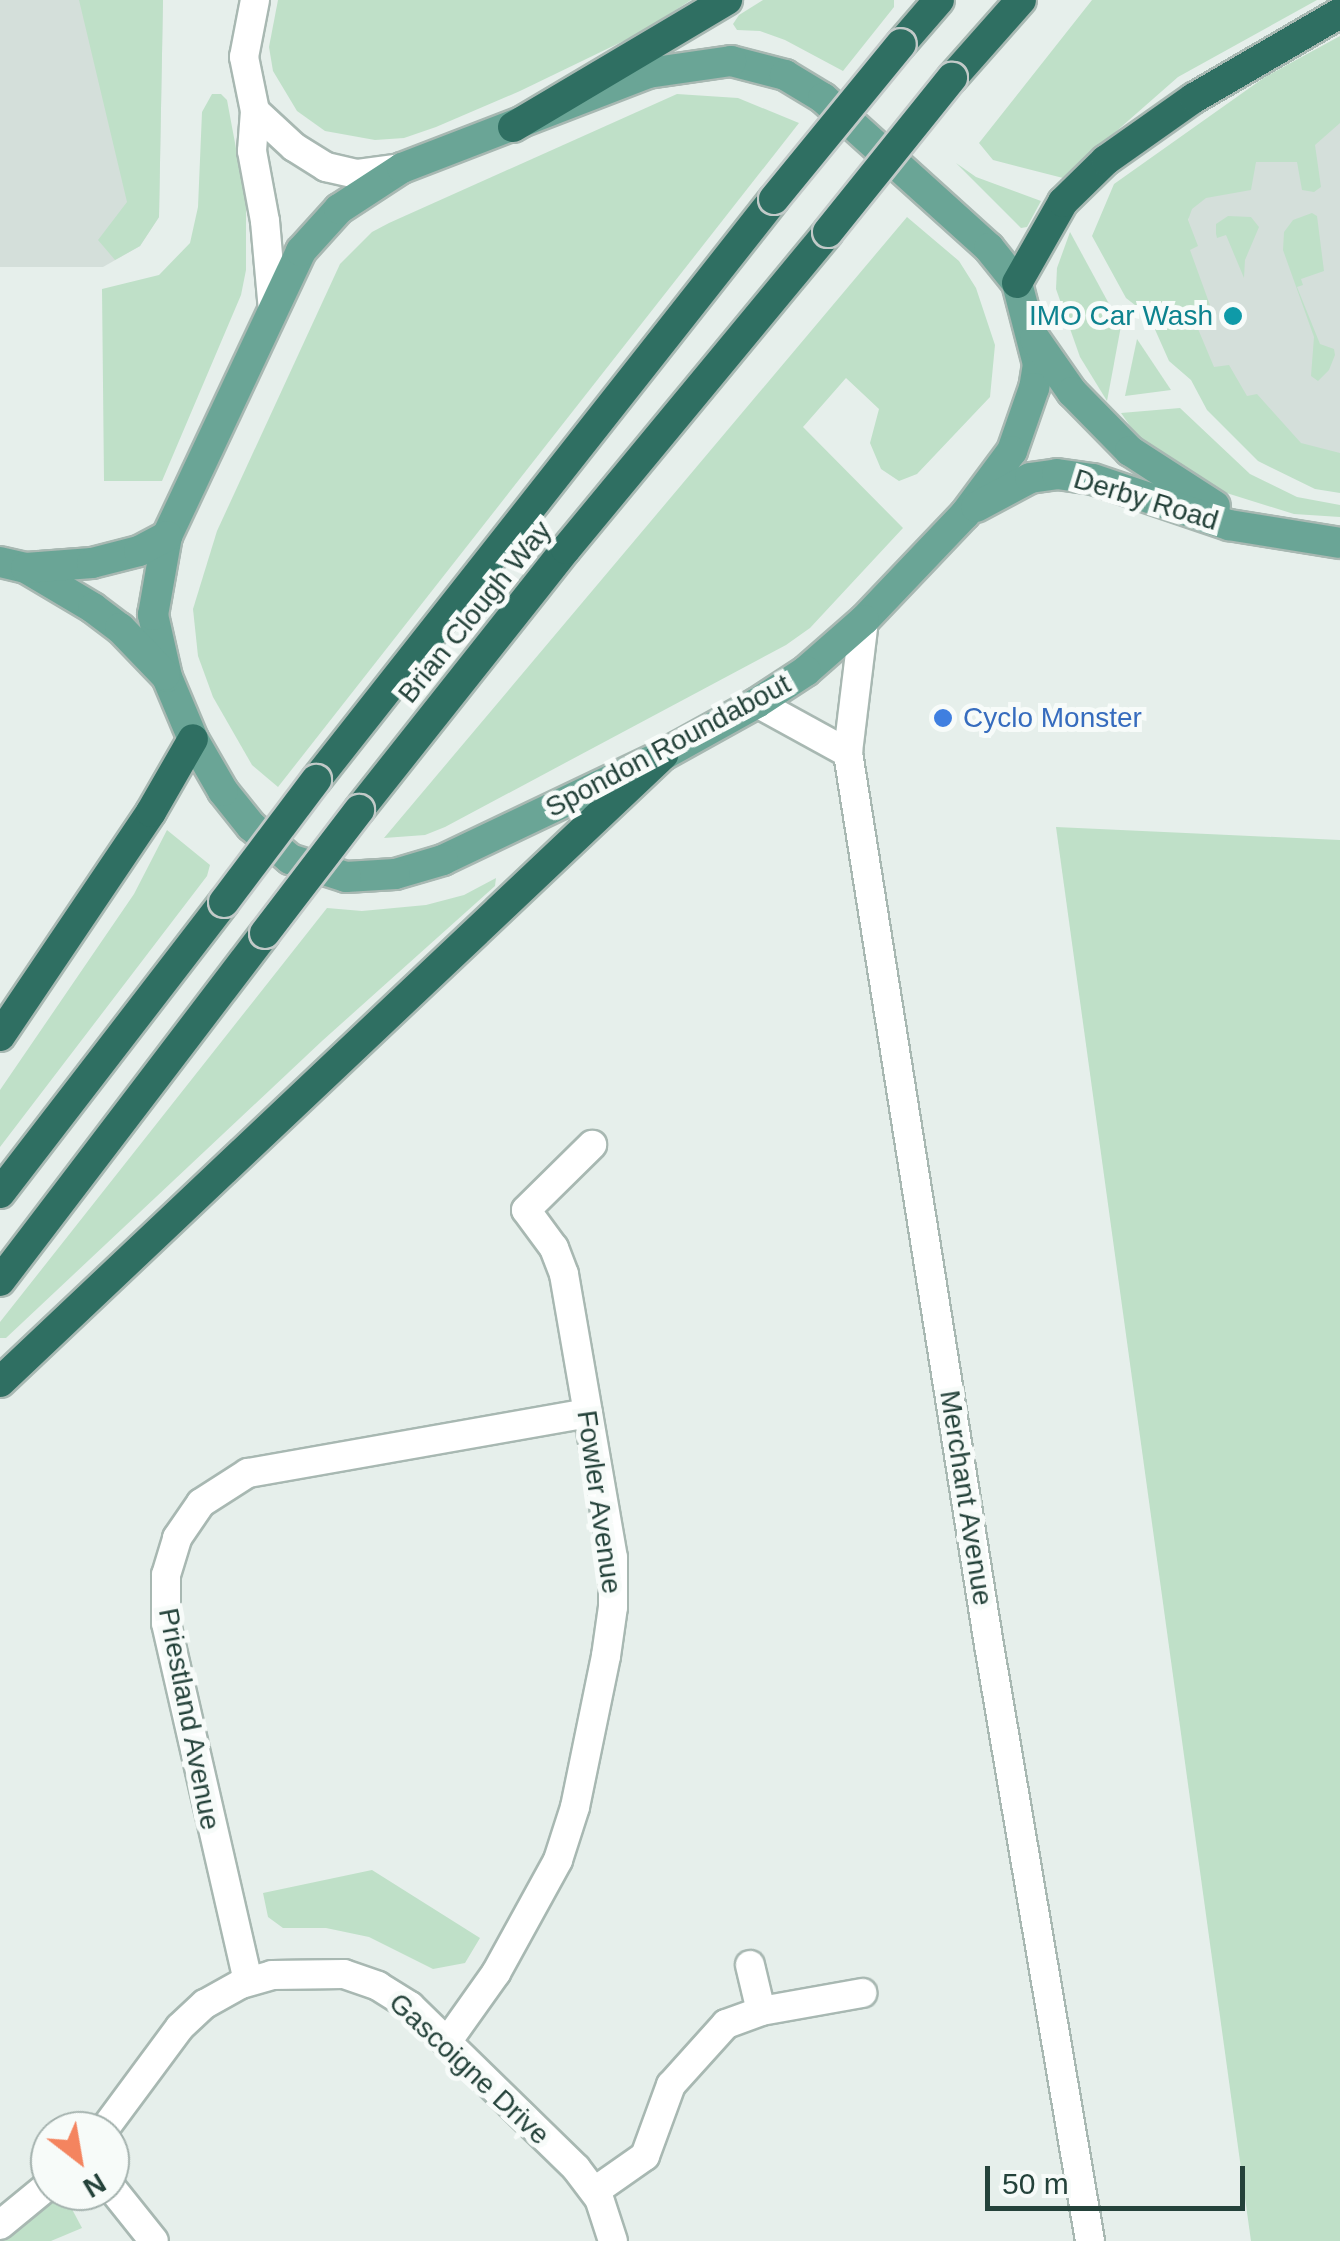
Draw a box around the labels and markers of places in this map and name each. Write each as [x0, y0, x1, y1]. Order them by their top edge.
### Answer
place label: IMO Car Wash [1029, 299, 1213, 333]
marker: IMO Car Wash [1222, 305, 1244, 327]
place label: Cyclo Monster [963, 701, 1142, 735]
marker: Cyclo Monster [932, 707, 954, 729]

